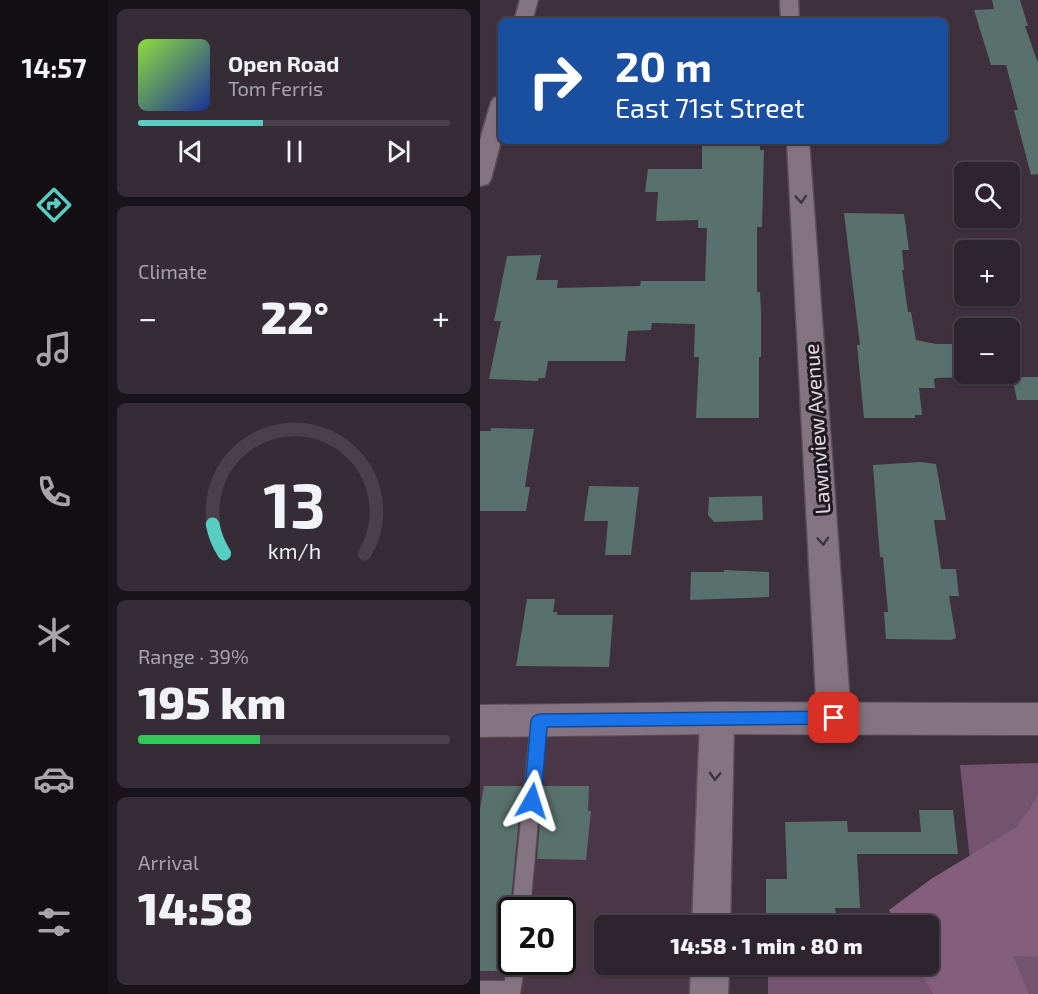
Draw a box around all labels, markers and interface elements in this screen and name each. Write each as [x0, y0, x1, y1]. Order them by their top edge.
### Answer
text: 20 m [615, 40, 712, 90]
icon: right [516, 42, 594, 120]
text: Open Road [228, 50, 340, 76]
text: 14:57 [22, 51, 86, 83]
text: Tom Ferris [228, 76, 323, 100]
text: East 71st Street [615, 91, 805, 123]
icon: previous [174, 135, 207, 168]
icon: pause [278, 135, 311, 168]
icon: next [382, 135, 415, 168]
map controls [954, 162, 1020, 384]
button: search [954, 162, 1020, 228]
icon: directions [33, 184, 75, 226]
one-way arrow [795, 195, 808, 204]
button: + [954, 240, 1020, 306]
text: Climate [138, 259, 207, 283]
text: 22° [260, 289, 329, 343]
text: − [138, 297, 157, 337]
text: + [432, 297, 450, 337]
button: − [954, 318, 1020, 384]
icon: music [33, 328, 75, 370]
street label: Lawnview Avenue [798, 343, 834, 515]
text: 13 [263, 466, 325, 541]
icon: phone [33, 471, 75, 513]
one-way arrow [816, 536, 829, 545]
text: km/h [267, 538, 321, 563]
icon: climate [33, 614, 75, 656]
text: Range · 39% [138, 644, 249, 668]
text: 195 km [138, 674, 286, 728]
pin [808, 692, 859, 743]
icon: arrive [817, 701, 850, 734]
icon: car [33, 758, 75, 800]
position arrow [500, 769, 564, 833]
one-way arrow [709, 772, 721, 781]
text: Arrival [138, 850, 199, 874]
text: 14:58 [138, 880, 253, 934]
speed limit sign: 20 [498, 897, 576, 975]
icon: filters [33, 901, 75, 943]
text: 14:58 · 1 min · 80 m [670, 932, 863, 958]

